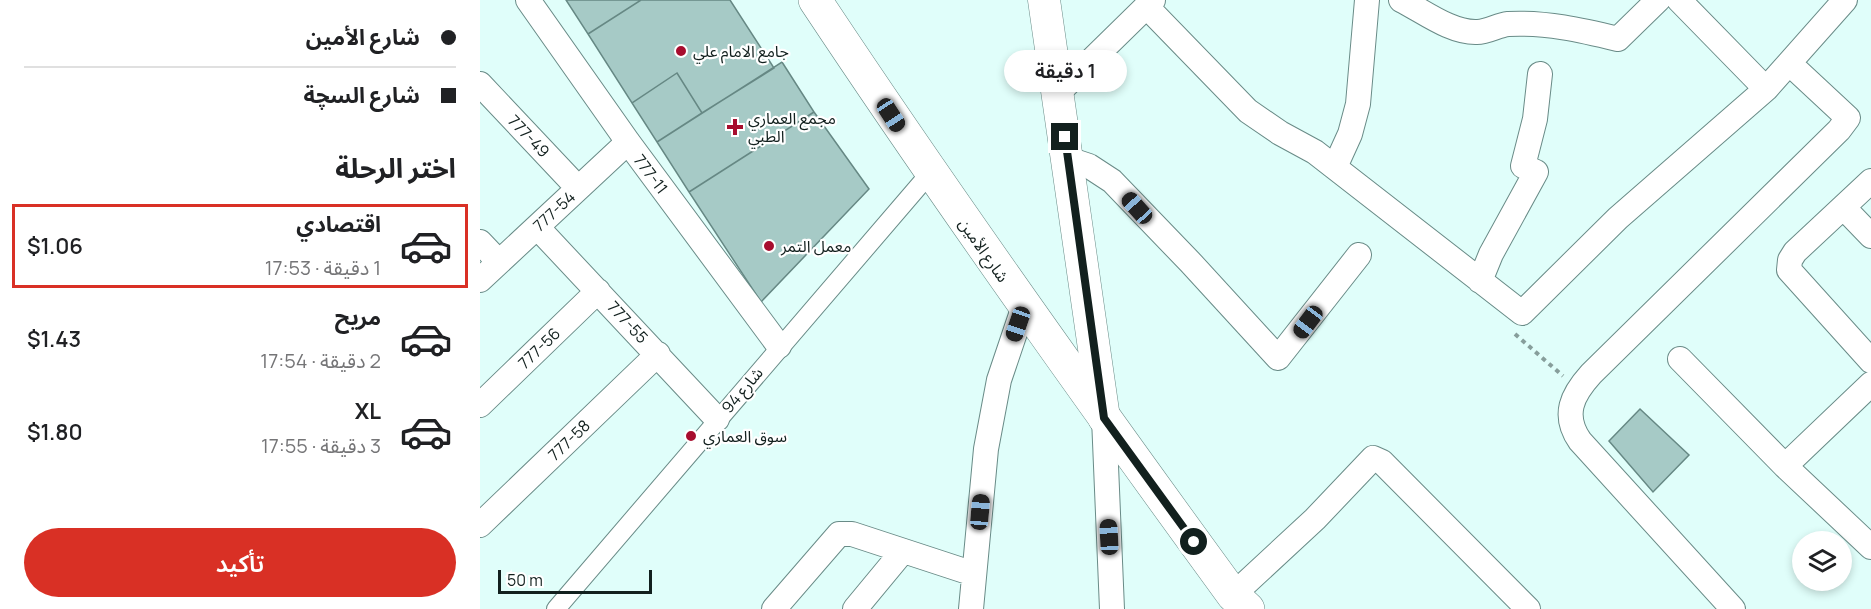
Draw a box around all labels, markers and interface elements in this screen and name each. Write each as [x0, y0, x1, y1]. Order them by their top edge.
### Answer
text: شارع الأمين [306, 22, 420, 52]
place label: جامع الامام علي [693, 40, 789, 64]
marker: جامع الامام علي [674, 44, 688, 58]
callout: 1 دقيقة [1004, 50, 1126, 92]
text: 1 دقيقة [1035, 57, 1096, 84]
text: شارع السچة [303, 80, 420, 110]
car [874, 95, 908, 135]
place label: مجمع العماري الطبي [748, 107, 836, 149]
street label: 777-49 [503, 110, 555, 162]
marker: مجمع العماري الطبي [726, 118, 744, 136]
route end [1051, 123, 1078, 150]
text: اختر الرحلة [335, 149, 456, 186]
street label: 777-11 [629, 150, 673, 198]
street label: 777-54 [528, 186, 580, 236]
car [1118, 189, 1156, 227]
text: اقتصادي [296, 209, 381, 239]
street label: شارع الأمين [952, 214, 1014, 288]
icon: car [399, 219, 453, 273]
text: $1.06 [27, 231, 83, 261]
place label: معمل التمر [780, 235, 851, 257]
marker: معمل التمر [762, 239, 776, 253]
text: 1 دقيقة · 17:53 [265, 254, 381, 281]
street label: 777-55 [603, 296, 653, 348]
text: مريح [335, 302, 381, 332]
car [1290, 302, 1326, 342]
car [1004, 304, 1032, 344]
icon: car [399, 312, 453, 366]
street label: 777-56 [513, 322, 565, 374]
text: $1.43 [27, 324, 81, 354]
text: 2 دقيقة · 17:54 [260, 347, 381, 374]
street label: شارع 94 [716, 362, 769, 419]
text: XL [355, 396, 381, 426]
icon: car [399, 405, 453, 459]
street label: 777-58 [543, 415, 595, 465]
text: $1.80 [27, 417, 83, 447]
place label: سوق العماري [703, 425, 787, 449]
marker: سوق العماري [684, 429, 698, 443]
text: 3 دقيقة · 17:55 [261, 432, 381, 459]
car [969, 493, 991, 531]
car [1099, 519, 1119, 555]
button: تأكيد [24, 528, 456, 597]
route start [1180, 528, 1207, 555]
map controls [1792, 531, 1852, 591]
button: layers [1792, 531, 1852, 591]
scale bar [498, 567, 652, 594]
text: 50 m [507, 569, 543, 591]

